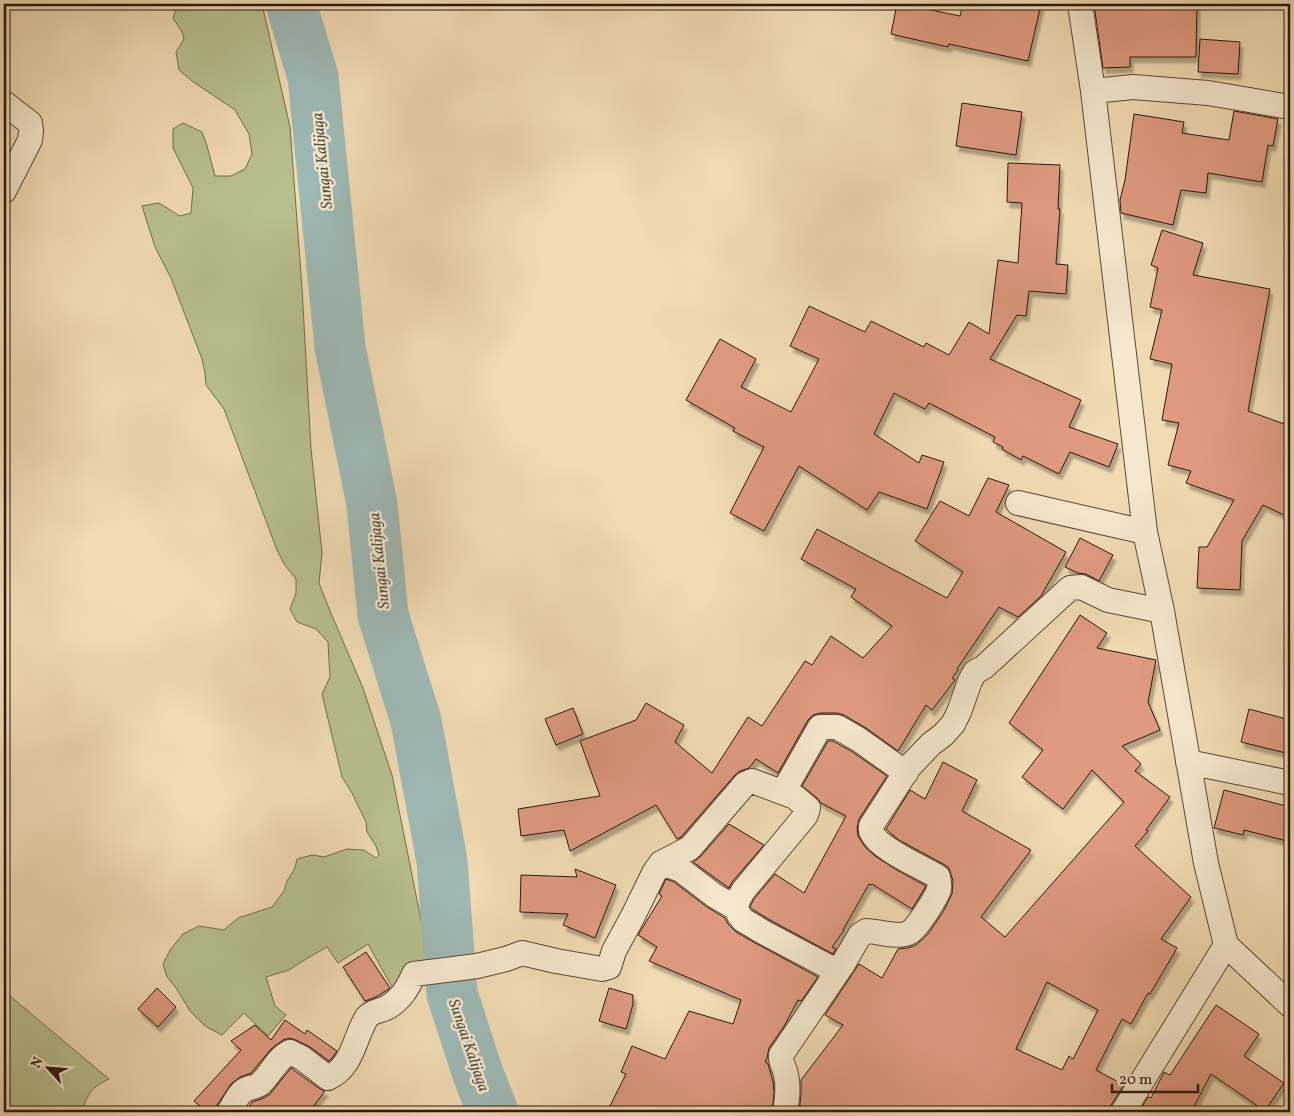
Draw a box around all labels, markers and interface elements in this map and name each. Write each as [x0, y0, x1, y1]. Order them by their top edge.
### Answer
water label: Sungai Kalijaga [307, 111, 339, 210]
water label: Sungai Kalijaga [364, 511, 396, 610]
water label: Sungai Kalijaga [442, 996, 494, 1095]
north arrow [22, 1044, 72, 1094]
text: N [27, 1054, 48, 1072]
scale bar [1112, 1061, 1198, 1093]
text: 20 m [1119, 1070, 1152, 1091]

